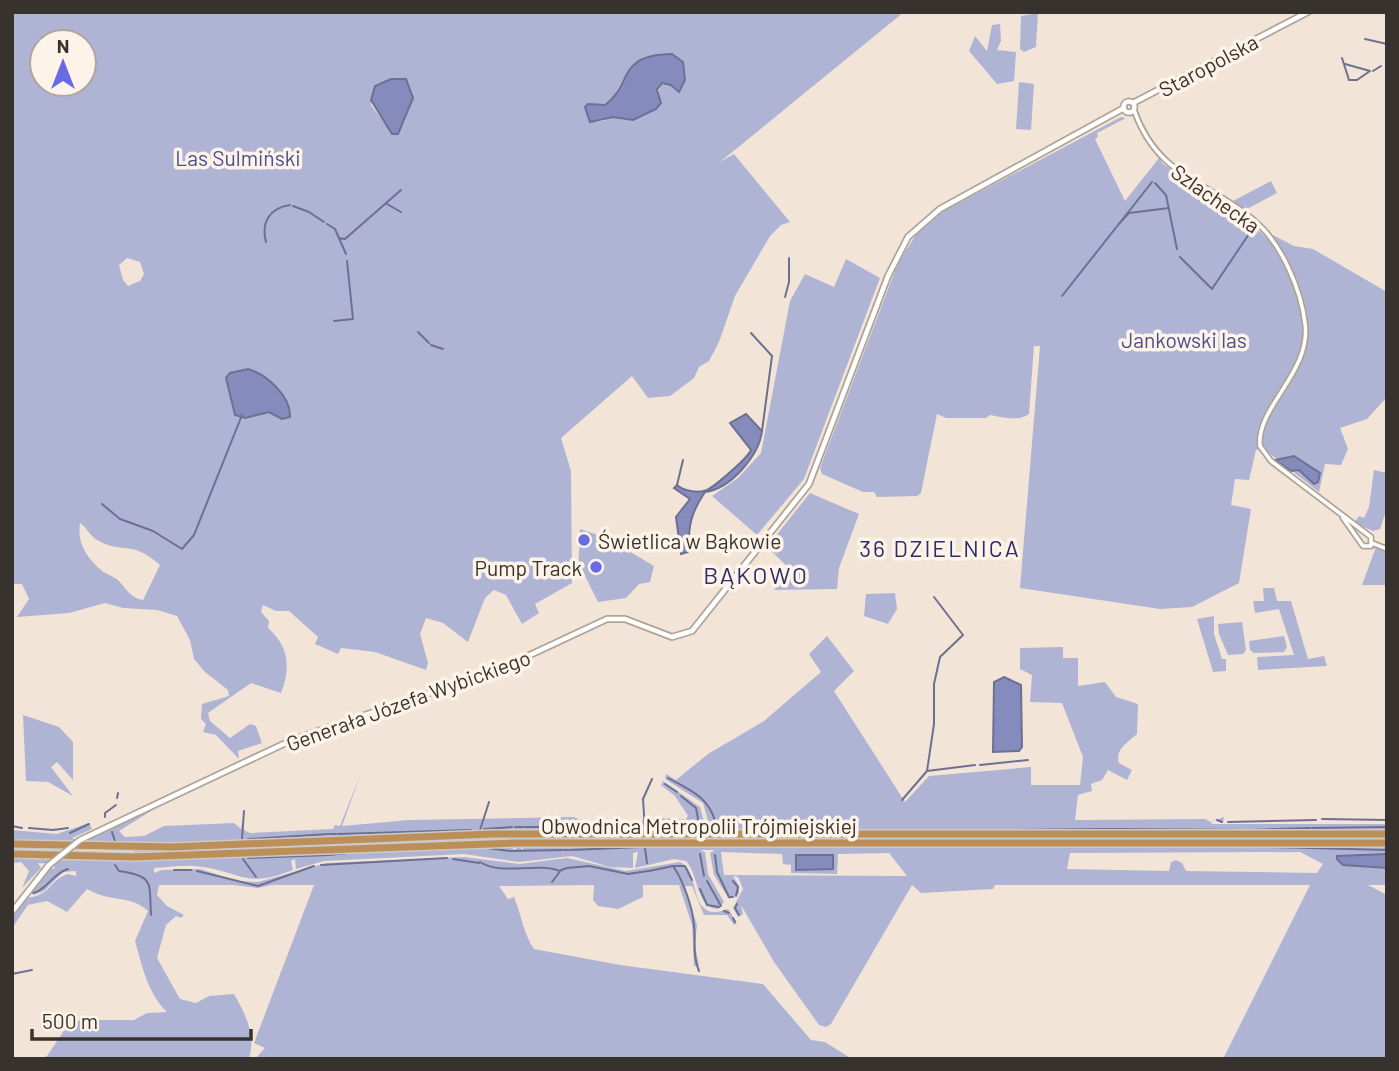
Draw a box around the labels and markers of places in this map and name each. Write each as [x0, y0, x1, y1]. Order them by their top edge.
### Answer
place label: Świetlica w Bąkowie [598, 528, 781, 553]
marker: Świetlica w Bąkowie [576, 532, 592, 548]
place label: Pump Track [475, 555, 582, 580]
marker: Pump Track [588, 559, 604, 575]

